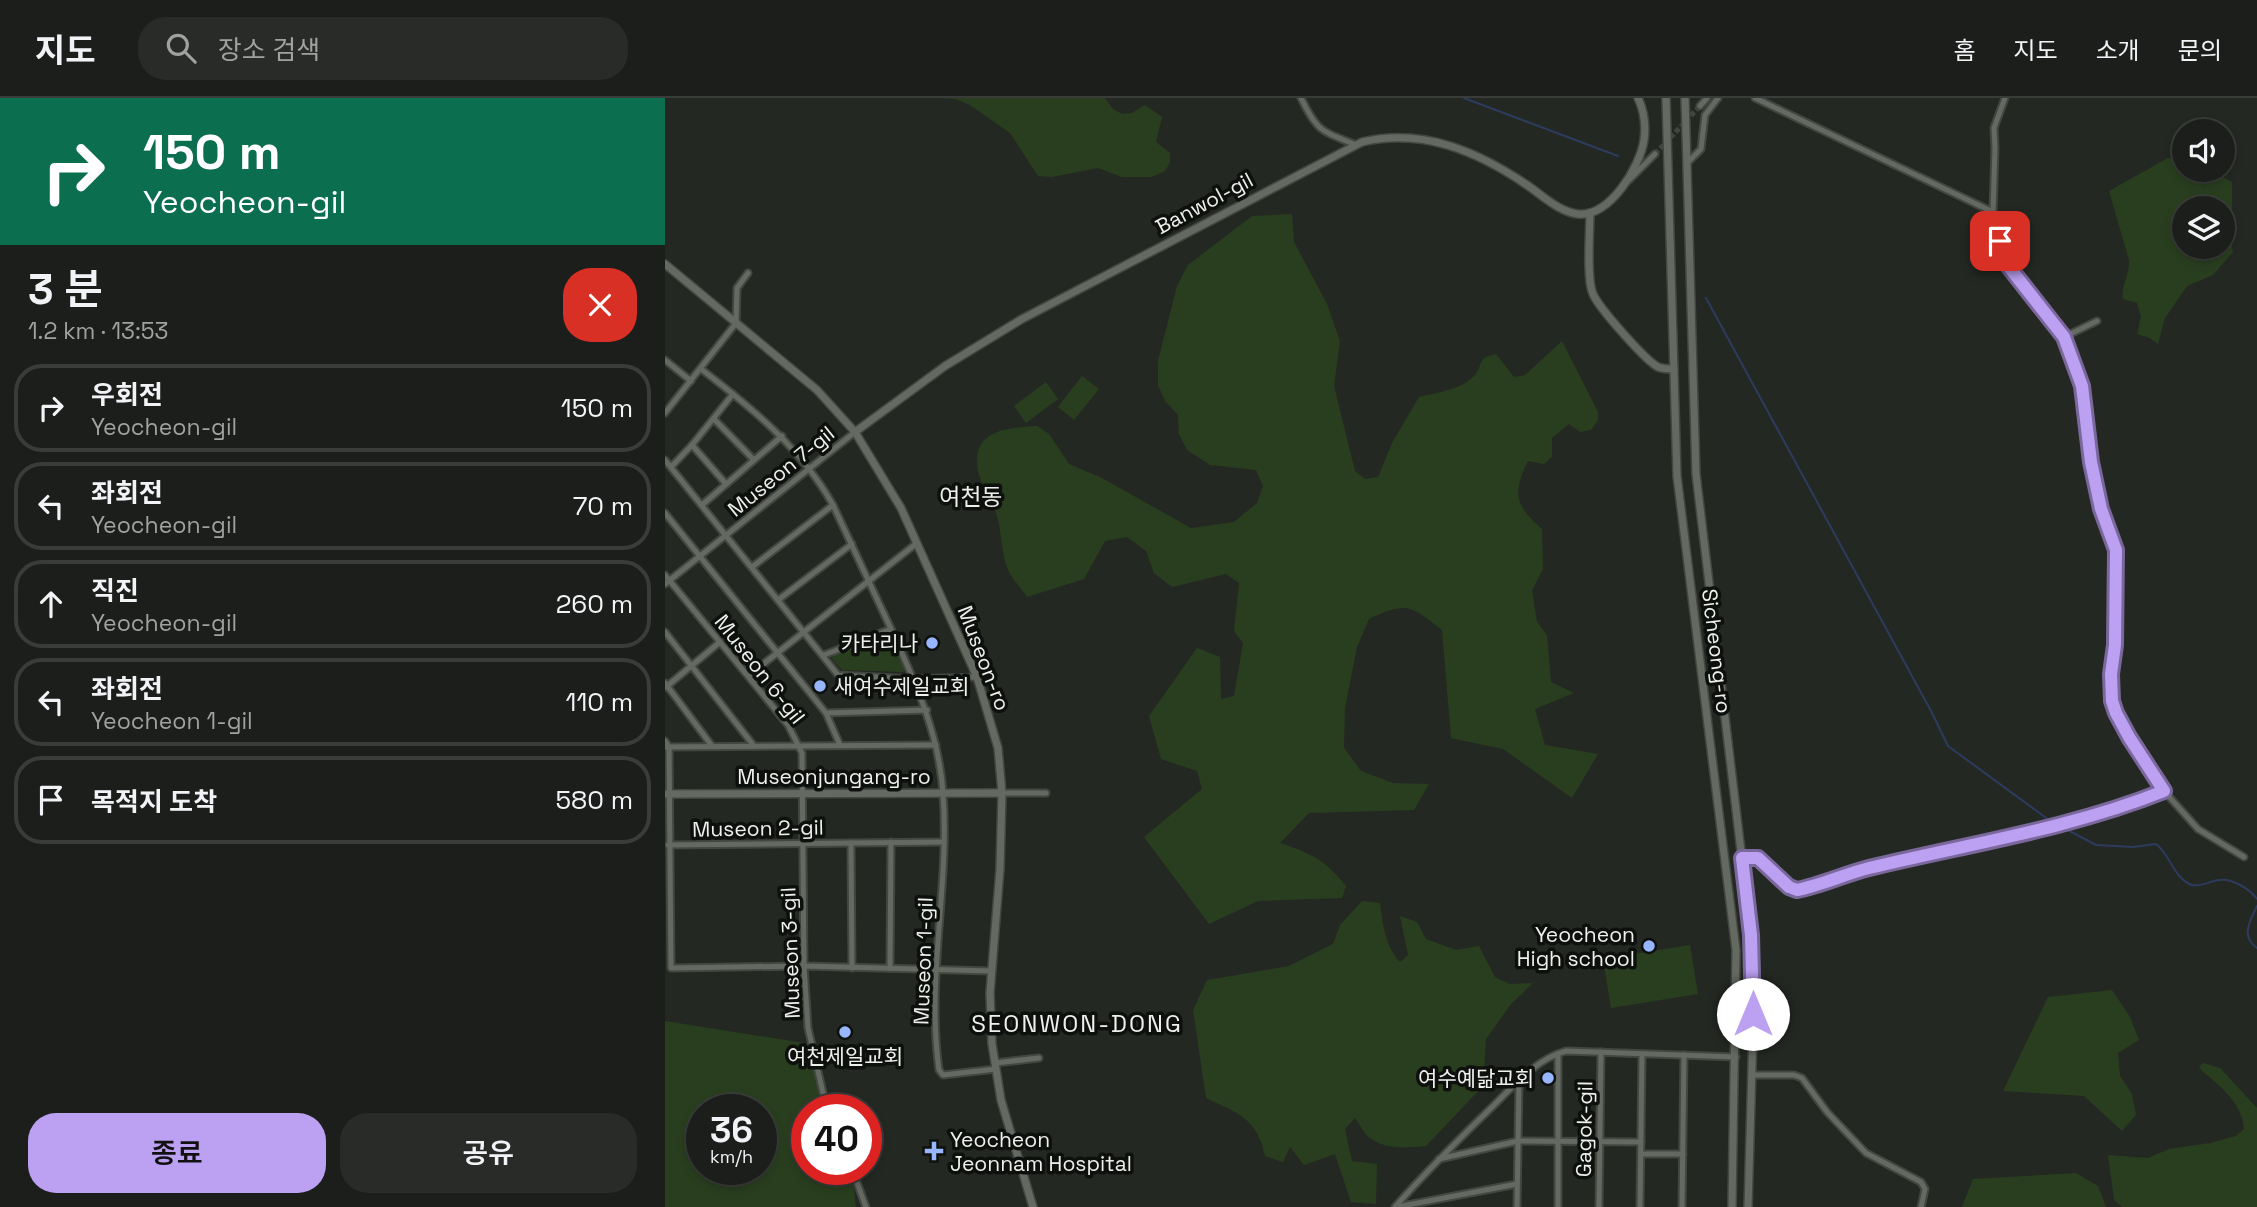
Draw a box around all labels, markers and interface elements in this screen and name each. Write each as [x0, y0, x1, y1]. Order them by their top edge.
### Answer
search box [138, 17, 628, 80]
icon: search [162, 29, 200, 67]
text: 지도 [35, 30, 96, 72]
text: 장소 검색 [218, 33, 320, 67]
text: 홈 [1953, 35, 1975, 66]
text: 지도 [2013, 35, 2058, 66]
text: 소개 [2096, 35, 2140, 66]
text: 문의 [2178, 35, 2222, 66]
map controls [2172, 119, 2235, 259]
button: sound [2172, 119, 2235, 182]
text: 150 m [143, 121, 281, 183]
icon: right [28, 126, 119, 217]
street label: Banwol-gil [1151, 166, 1257, 240]
text: Yeocheon-gil [143, 182, 346, 222]
button: layers [2172, 196, 2235, 259]
pin [1970, 211, 2030, 271]
icon: arrive [1981, 222, 2019, 260]
text: 3 분 [28, 263, 103, 316]
button: close [563, 268, 637, 342]
text: 1.2 km · 13:53 [28, 316, 168, 346]
text: 우회전 [91, 378, 163, 412]
icon: right [32, 389, 70, 427]
text: 150 m [561, 391, 633, 425]
text: Yeocheon-gil [91, 412, 237, 442]
street label: Museon 7-gil [722, 420, 840, 522]
text: 좌회전 [91, 476, 163, 510]
district label: 여천동 [939, 482, 1003, 512]
icon: left [32, 487, 70, 525]
text: 70 m [573, 489, 633, 523]
text: Yeocheon-gil [91, 510, 237, 540]
text: 직진 [91, 574, 139, 608]
icon: ahead [32, 585, 70, 623]
text: 260 m [556, 587, 633, 621]
street label: Sicheong-ro [1696, 587, 1738, 715]
street label: Museon-ro [952, 602, 1016, 714]
text: Yeocheon-gil [91, 608, 237, 638]
street label: Museon 6-gil [709, 609, 811, 729]
place label: 카타리나 [841, 630, 918, 657]
marker: 카타리나 [924, 635, 940, 651]
text: 좌회전 [91, 672, 163, 706]
place label: 새여수제일교회 [834, 673, 969, 700]
marker: 새여수제일교회 [812, 678, 828, 694]
icon: left [32, 683, 70, 721]
text: 110 m [566, 685, 633, 719]
text: Yeocheon 1-gil [91, 706, 253, 736]
street label: Museonjungang-ro [737, 763, 931, 790]
icon: arrive [32, 781, 70, 819]
text: 580 m [556, 783, 633, 817]
text: 목적지 도착 [91, 785, 217, 819]
street label: Museon 2-gil [692, 813, 824, 843]
street label: Museon 3-gil [774, 887, 806, 1019]
street label: Museon 1-gil [907, 897, 939, 1025]
place label: Yeocheon High school [1517, 921, 1635, 972]
marker: Yeocheon High school [1641, 938, 1657, 954]
position arrow [1716, 977, 1790, 1051]
district label: SEONWON-DONG [971, 1008, 1183, 1039]
marker: 여천제일교회 [837, 1024, 853, 1040]
place label: 여천제일교회 [787, 1043, 903, 1070]
place label: 여수예닮교회 [1418, 1065, 1534, 1092]
marker: 여수예닮교회 [1540, 1070, 1556, 1086]
street label: Gagok-gil [1570, 1081, 1598, 1177]
speed limit sign: 40 [791, 1094, 882, 1185]
text: 36 [710, 1108, 753, 1152]
button: 종료 [28, 1113, 326, 1193]
button: 공유 [340, 1113, 637, 1193]
place label: Yeocheon Jeonnam Hospital [950, 1126, 1132, 1177]
marker: Yeocheon Jeonnam Hospital [924, 1141, 944, 1161]
text: km/h [710, 1145, 753, 1168]

